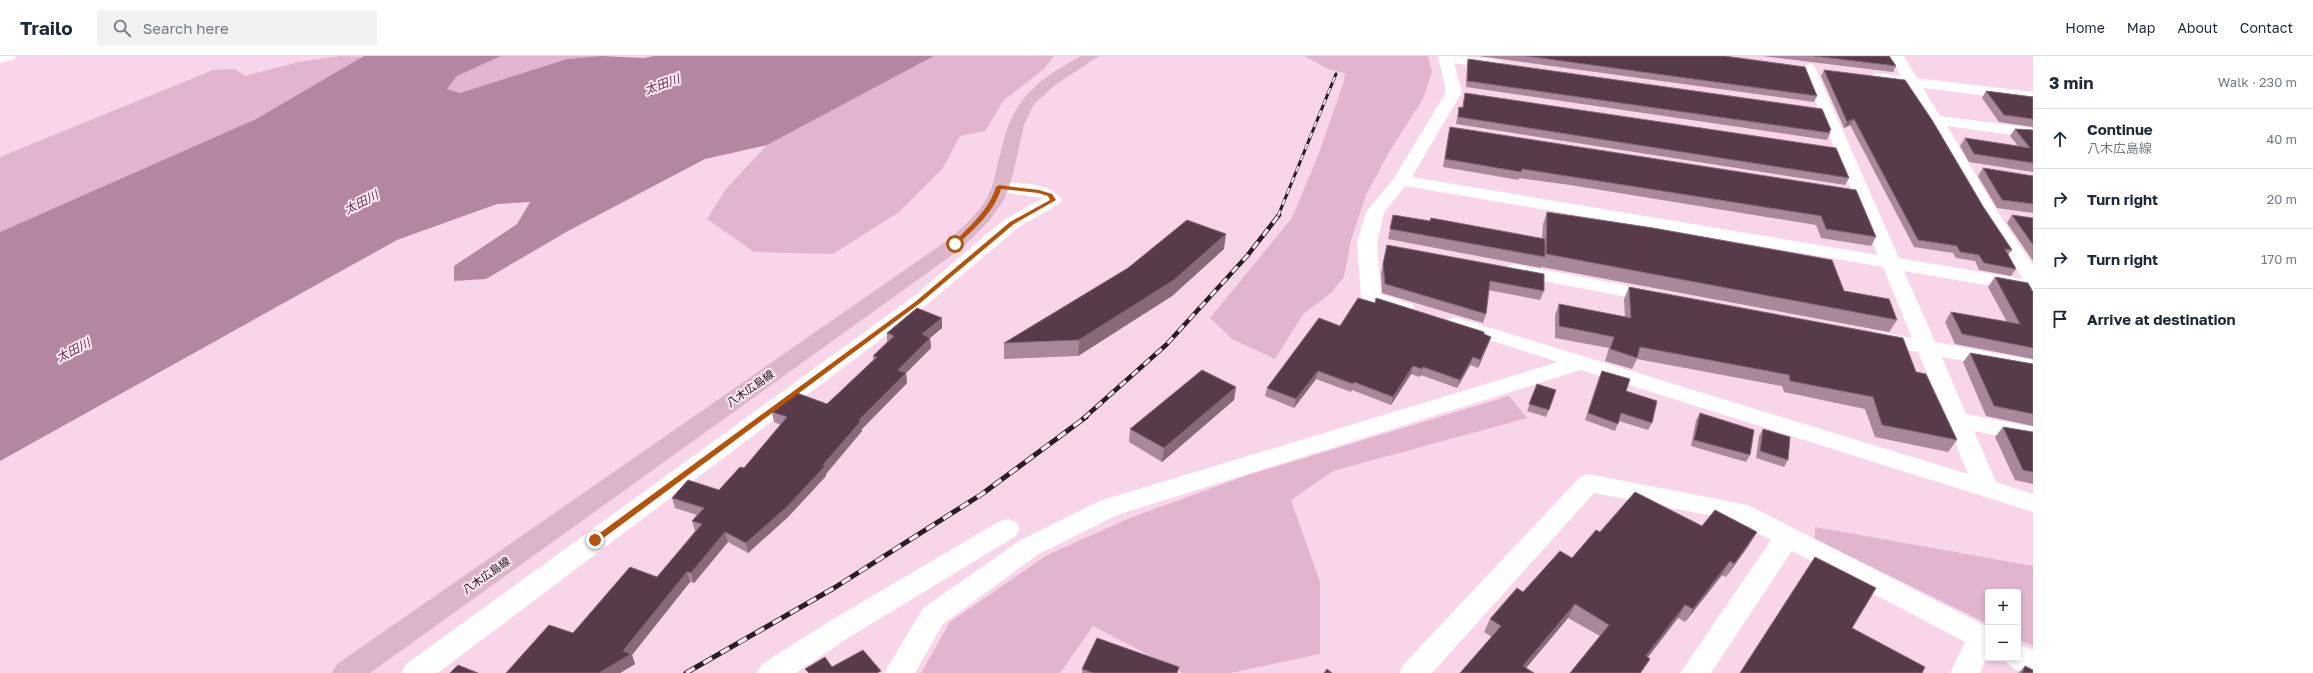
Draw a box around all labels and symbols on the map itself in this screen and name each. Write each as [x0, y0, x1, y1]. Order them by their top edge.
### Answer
water label: 太田川 [643, 70, 683, 97]
water label: 太田川 [342, 186, 382, 217]
route start [946, 235, 964, 253]
water label: 太田川 [54, 334, 94, 365]
street label: 八木広島線 [724, 367, 776, 409]
route end [586, 531, 604, 549]
street label: 八木広島線 [460, 554, 512, 596]

